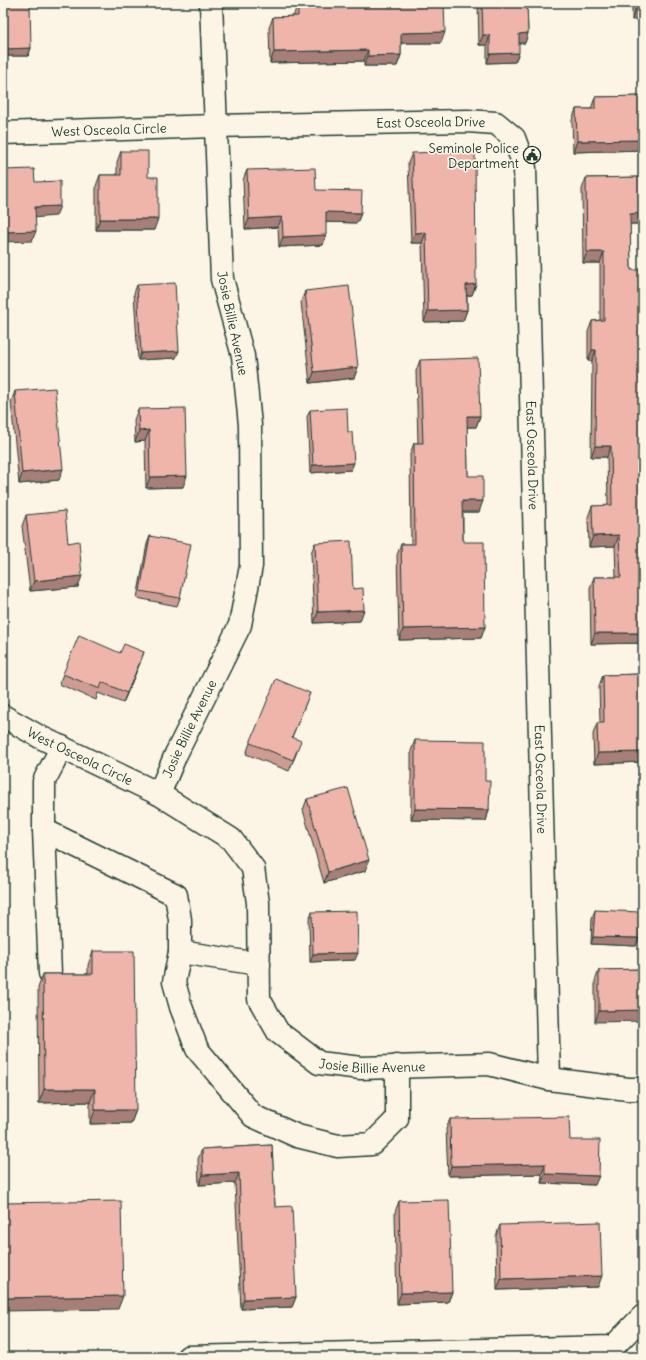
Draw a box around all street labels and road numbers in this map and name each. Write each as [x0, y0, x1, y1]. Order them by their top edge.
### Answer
street label: East Osceola Drive [376, 113, 486, 132]
street label: West Osceola Circle [51, 120, 167, 140]
street label: Josie Billie Avenue [213, 269, 252, 377]
street label: East Osceola Drive [522, 400, 542, 510]
street label: Josie Billie Avenue [159, 677, 220, 780]
street label: West Osceola Circle [24, 724, 135, 789]
street label: East Osceola Drive [531, 724, 551, 834]
street label: Josie Billie Avenue [318, 1055, 426, 1077]

